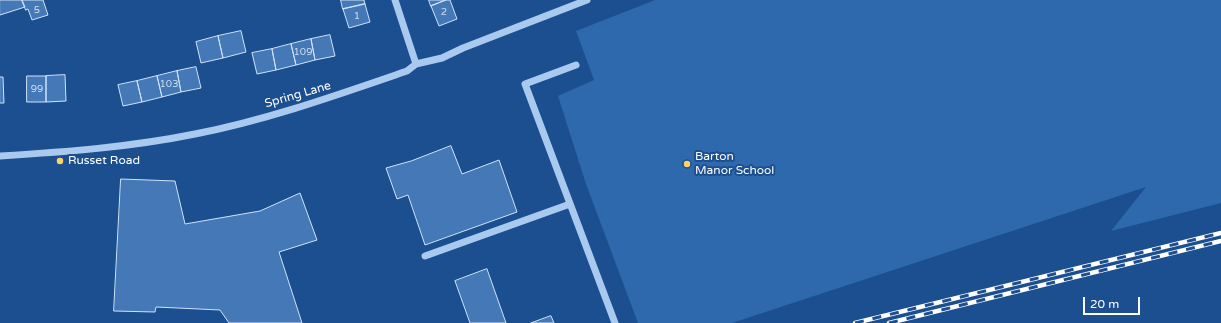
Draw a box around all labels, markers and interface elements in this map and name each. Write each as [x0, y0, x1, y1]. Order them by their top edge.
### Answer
house number: 5 [34, 4, 40, 16]
house number: 2 [441, 6, 447, 18]
house number: 1 [354, 10, 360, 22]
house number: 109 [294, 46, 312, 58]
house number: 103 [160, 78, 178, 90]
street label: Spring Lane [263, 79, 333, 111]
house number: 99 [31, 83, 43, 95]
place label: Barton Manor School [695, 150, 774, 178]
place label: Russet Road [68, 154, 140, 168]
marker: Russet Road [55, 156, 65, 166]
marker: Barton Manor School [682, 159, 692, 169]
scale bar [1085, 289, 1142, 315]
text: 20 m [1090, 297, 1119, 311]

